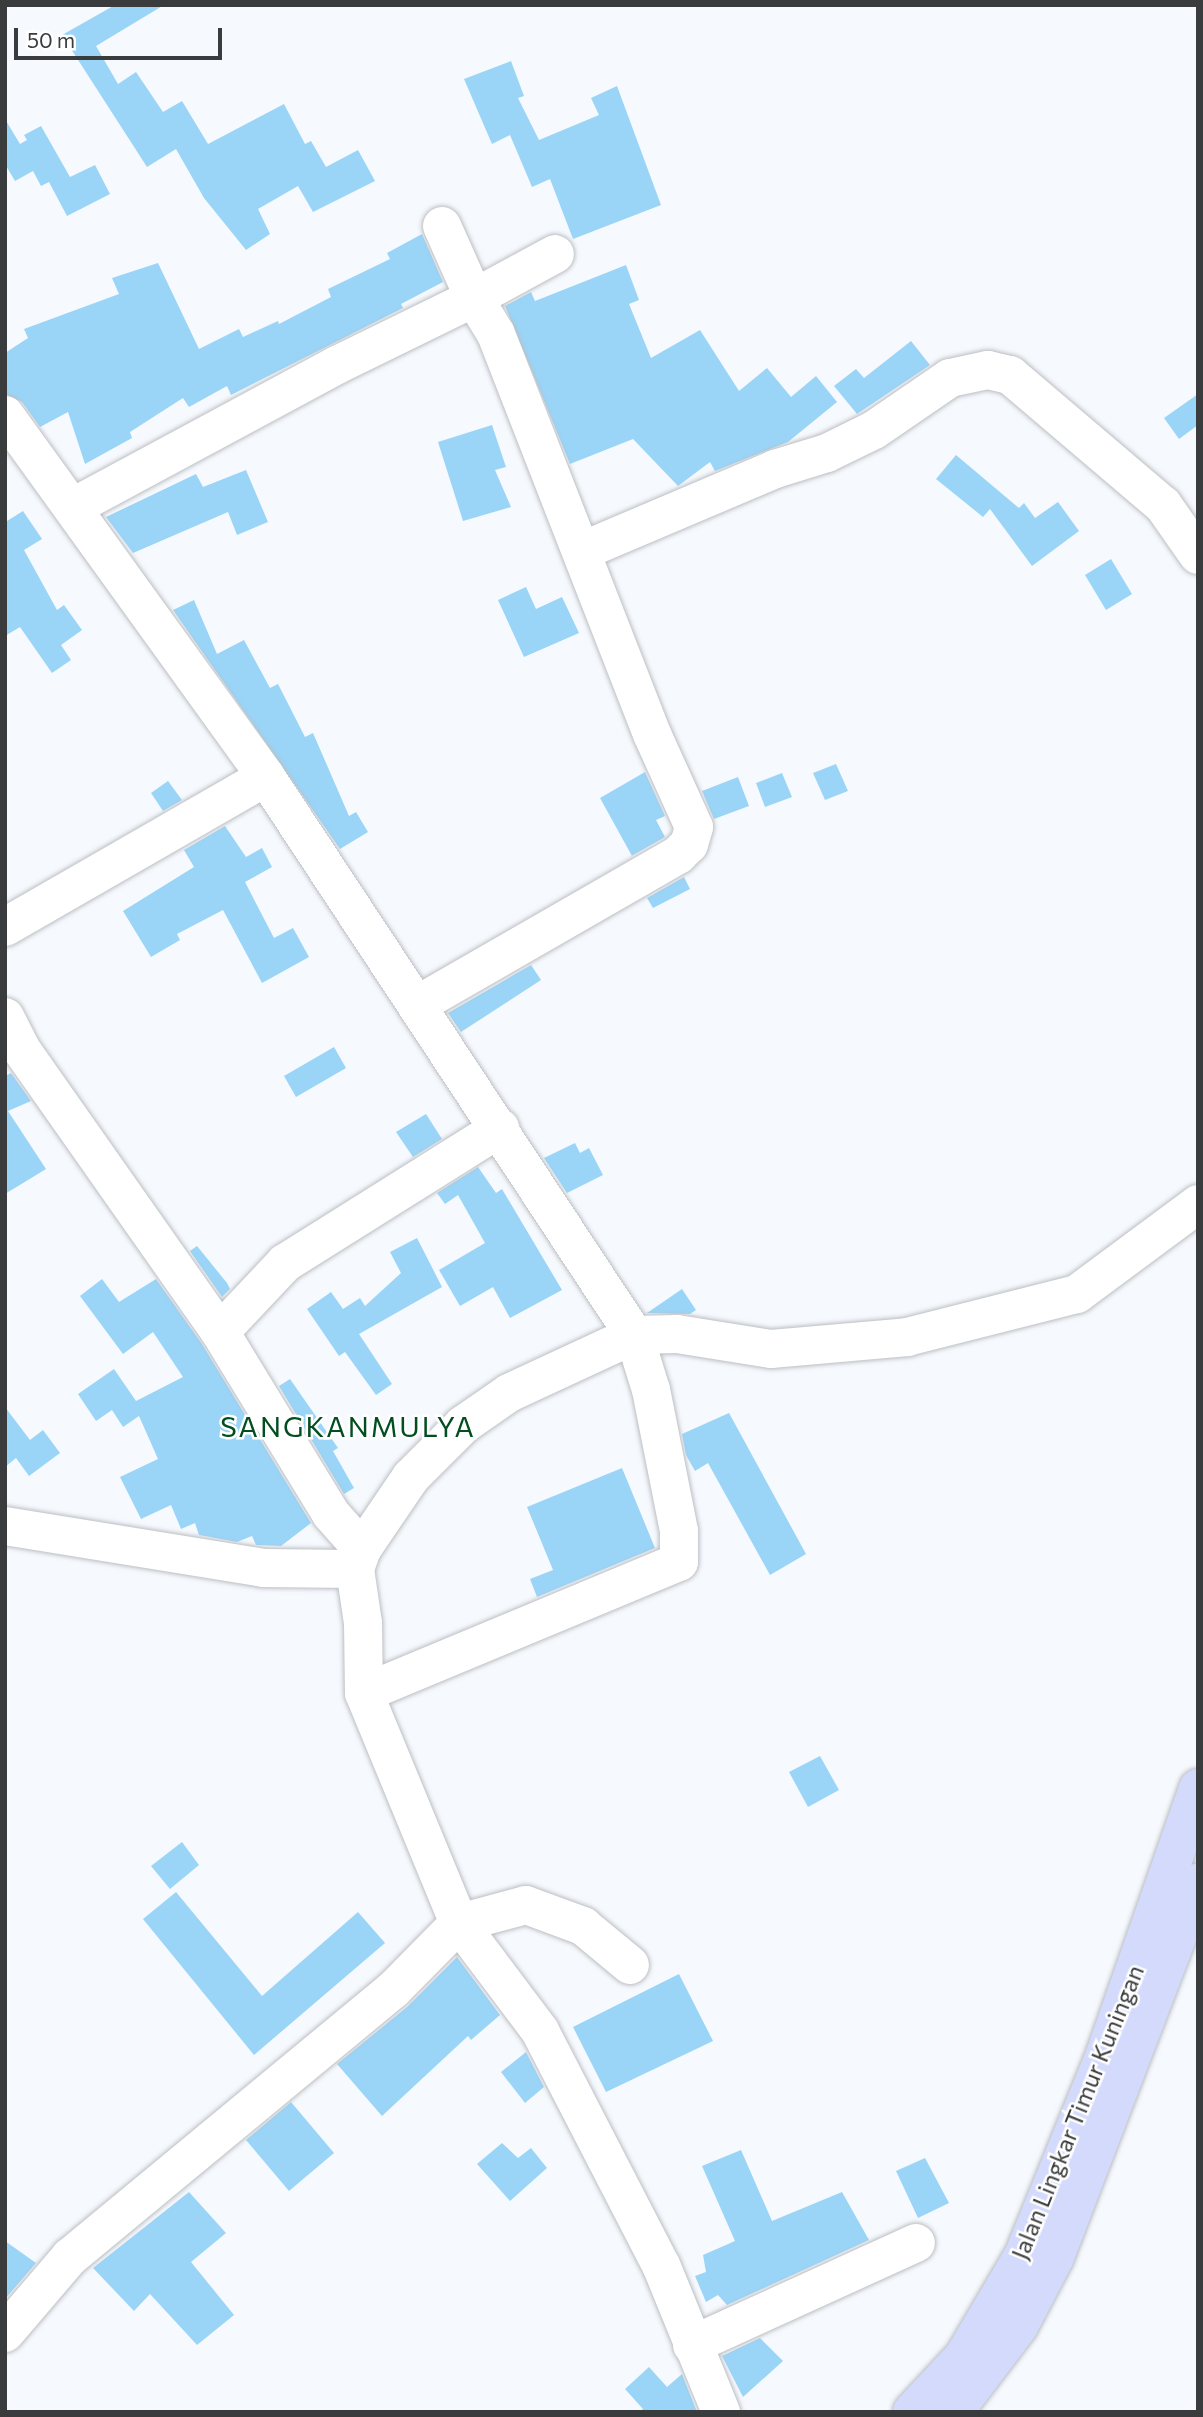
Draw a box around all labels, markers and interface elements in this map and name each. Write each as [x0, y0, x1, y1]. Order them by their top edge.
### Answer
scale bar [18, 14, 226, 58]
text: 50 m [27, 27, 75, 52]
district label: SANGKANMULYA [222, 1409, 474, 1443]
street label: Jalan Lingkar Timur Kuningan [1005, 1961, 1149, 2263]

